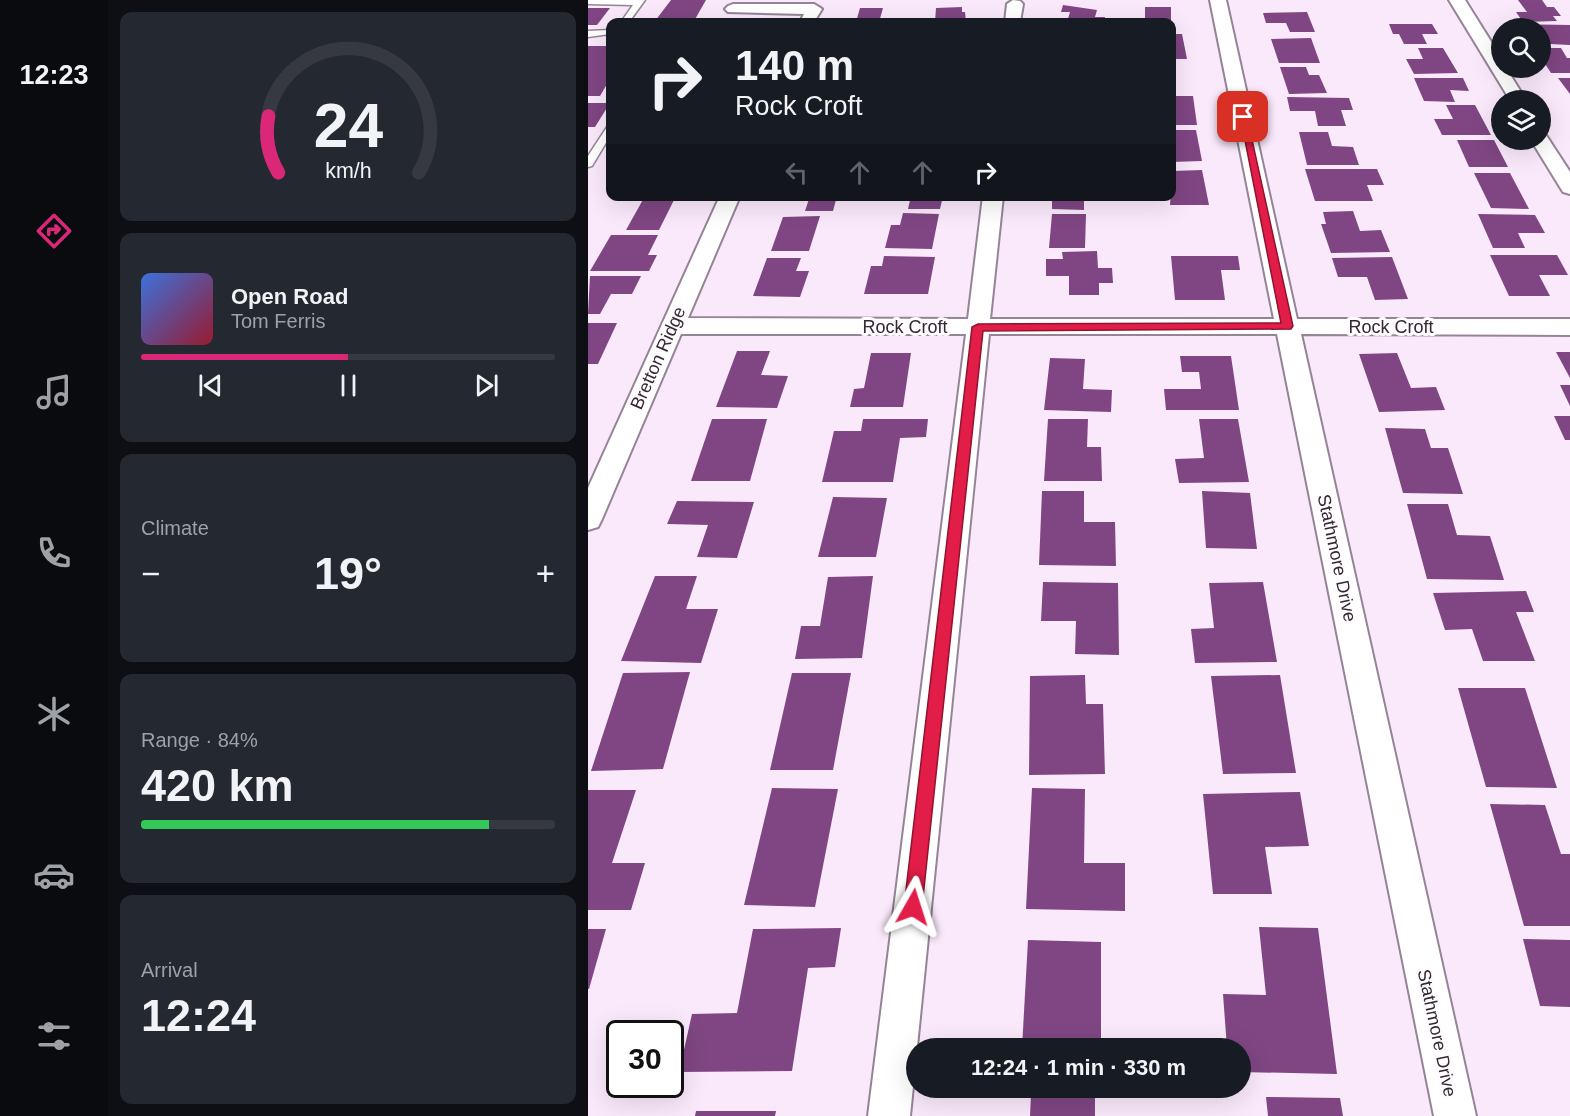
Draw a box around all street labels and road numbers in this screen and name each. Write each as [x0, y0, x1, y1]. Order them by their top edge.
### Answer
street label: Bretton Ridge [626, 304, 690, 412]
street label: Rock Croft [862, 317, 948, 337]
street label: Rock Croft [1348, 317, 1434, 337]
street label: Stathmore Drive [1314, 492, 1360, 624]
street label: Stathmore Drive [1414, 967, 1460, 1099]

